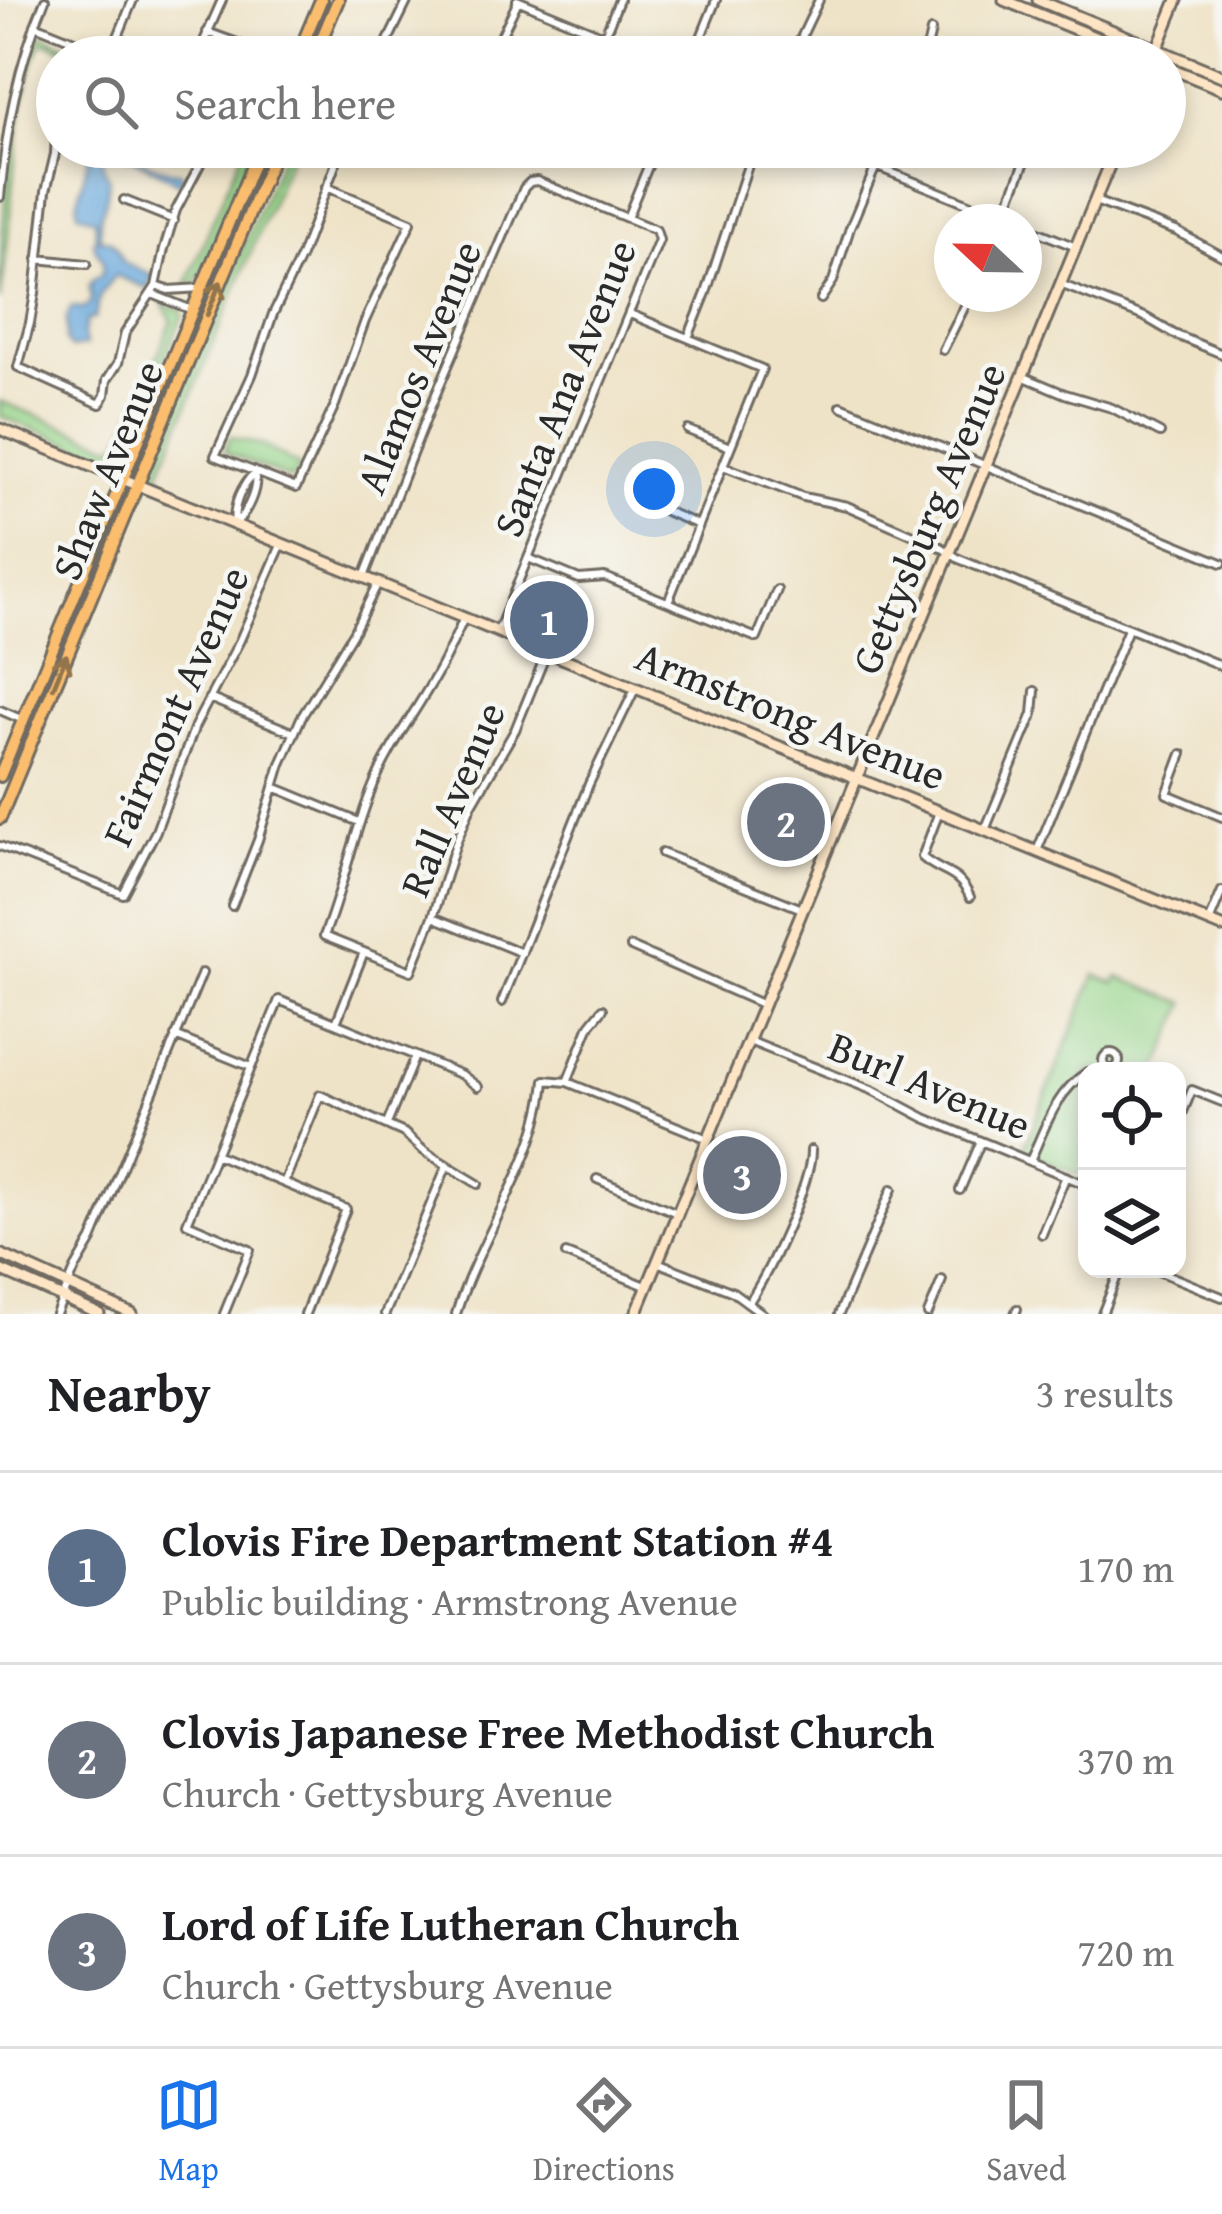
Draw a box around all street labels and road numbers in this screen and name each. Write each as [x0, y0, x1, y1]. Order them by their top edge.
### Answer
street label: Santa Ana Avenue [476, 230, 651, 545]
street label: Alamos Avenue [339, 231, 496, 502]
street label: Shaw Avenue [35, 351, 178, 589]
street label: Gettysburg Avenue [834, 353, 1021, 683]
street label: Fairmont Avenue [86, 556, 263, 855]
street label: Armstrong Avenue [627, 625, 955, 805]
street label: Rall Avenue [383, 692, 520, 905]
street label: Burl Avenue [820, 1015, 1041, 1154]

